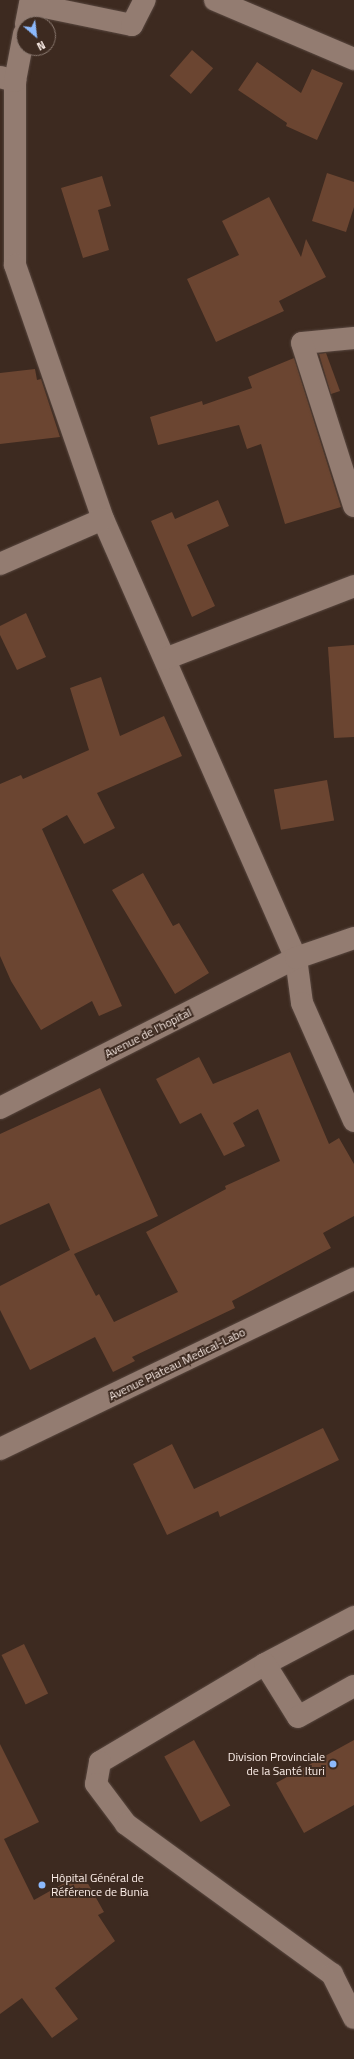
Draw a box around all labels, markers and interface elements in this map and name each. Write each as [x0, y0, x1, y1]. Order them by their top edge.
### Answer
north arrow [16, 16, 56, 56]
text: N [34, 37, 48, 55]
street label: Avenue de l'hopital [102, 1005, 194, 1061]
street label: Avenue Plateau Medical-Labo [106, 1325, 248, 1403]
place label: Division Provinciale de la Santé Ituri [228, 1750, 325, 1778]
marker: Division Provinciale de la Santé Ituri [328, 1759, 338, 1769]
place label: Hôpital Général de Référence de Bunia [51, 1871, 149, 1899]
marker: Hôpital Général de Référence de Bunia [36, 1879, 48, 1891]

